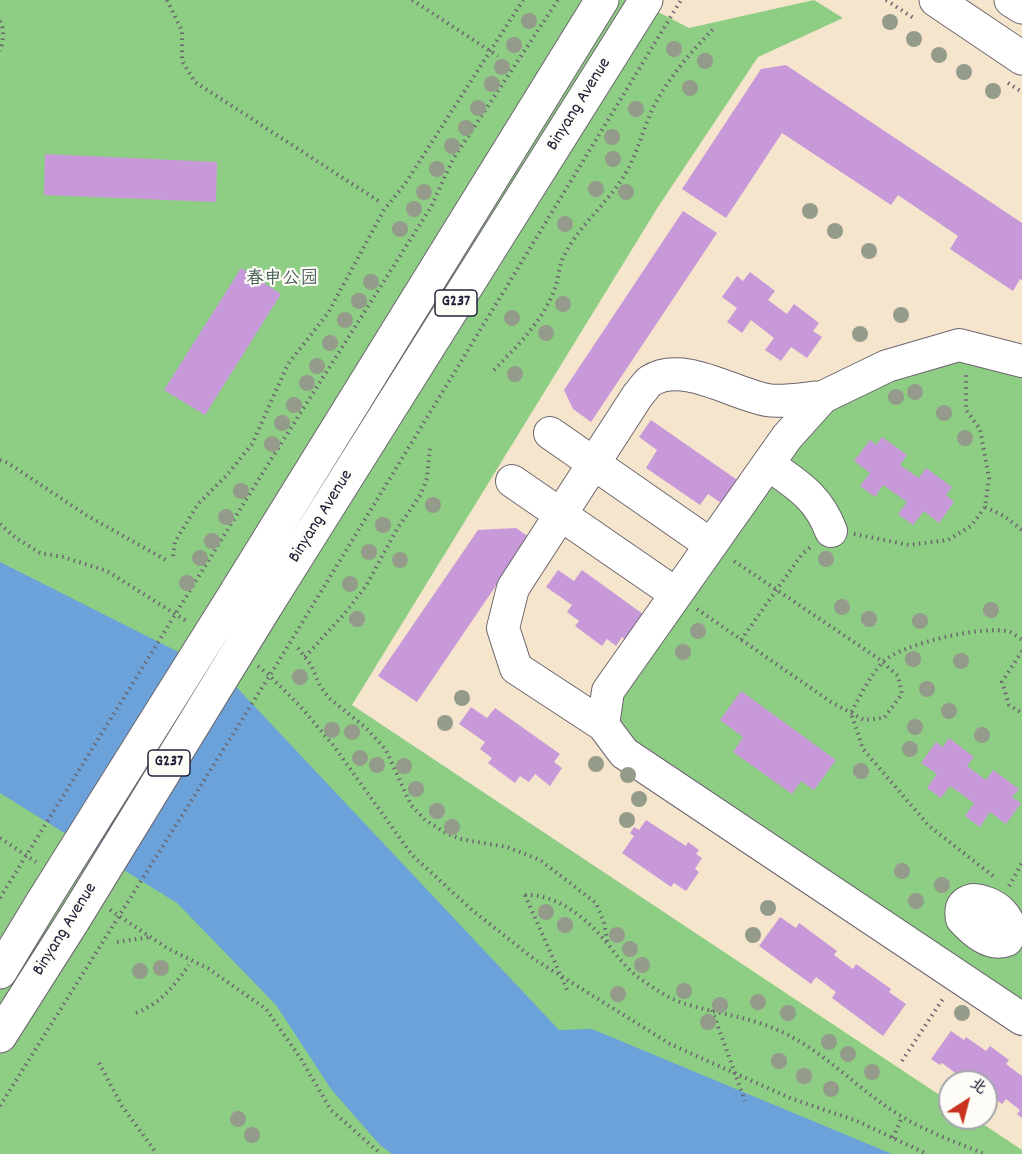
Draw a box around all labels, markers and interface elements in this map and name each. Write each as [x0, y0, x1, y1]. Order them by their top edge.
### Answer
street label: Binyang Avenue [543, 55, 617, 155]
park label: 春申公园 [246, 270, 318, 292]
road number: G237 [435, 290, 477, 316]
street label: Binyang Avenue [285, 467, 359, 567]
road number: G237 [148, 750, 190, 776]
street label: Binyang Avenue [29, 880, 103, 980]
north arrow [938, 1070, 998, 1130]
text: 北 [964, 1073, 991, 1101]

